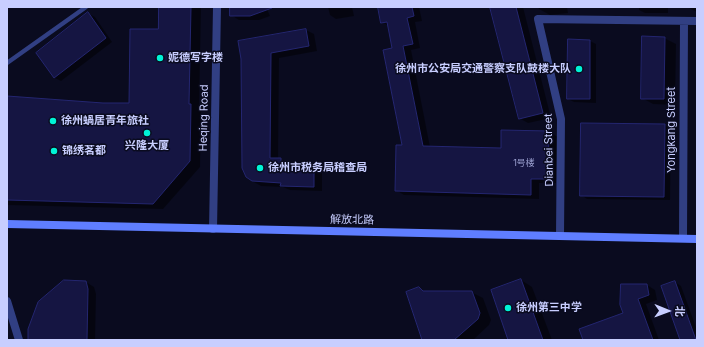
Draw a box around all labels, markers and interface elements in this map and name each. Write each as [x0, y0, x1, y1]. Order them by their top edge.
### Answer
place label: 妮德写字楼 [168, 51, 223, 65]
marker: 妮德写字楼 [155, 53, 165, 63]
place label: 徐州市公安局交通警察支队鼓楼大队 [395, 62, 571, 76]
marker: 徐州市公安局交通警察支队鼓楼大队 [574, 64, 584, 74]
street label: Heqing Road [197, 84, 211, 152]
street label: Yongkang Street [665, 87, 679, 173]
street label: Dianbei Street [542, 113, 556, 187]
place label: 徐州蝸居青年旅社 [61, 114, 149, 128]
marker: 徐州蝸居青年旅社 [48, 116, 58, 126]
marker: 兴隆大厦 [142, 128, 152, 138]
place label: 兴隆大厦 [125, 139, 169, 153]
place label: 锦绣茗都 [62, 144, 106, 158]
marker: 锦绣茗都 [49, 146, 59, 156]
house number: 1号楼 [513, 158, 535, 168]
place label: 徐州市税务局稽查局 [268, 161, 367, 175]
marker: 徐州市税务局稽查局 [255, 163, 265, 173]
street label: 解放北路 [330, 213, 374, 227]
north arrow [648, 291, 688, 331]
place label: 徐州第三中学 [516, 301, 582, 315]
marker: 徐州第三中学 [503, 303, 513, 313]
text: 北 [673, 306, 687, 317]

